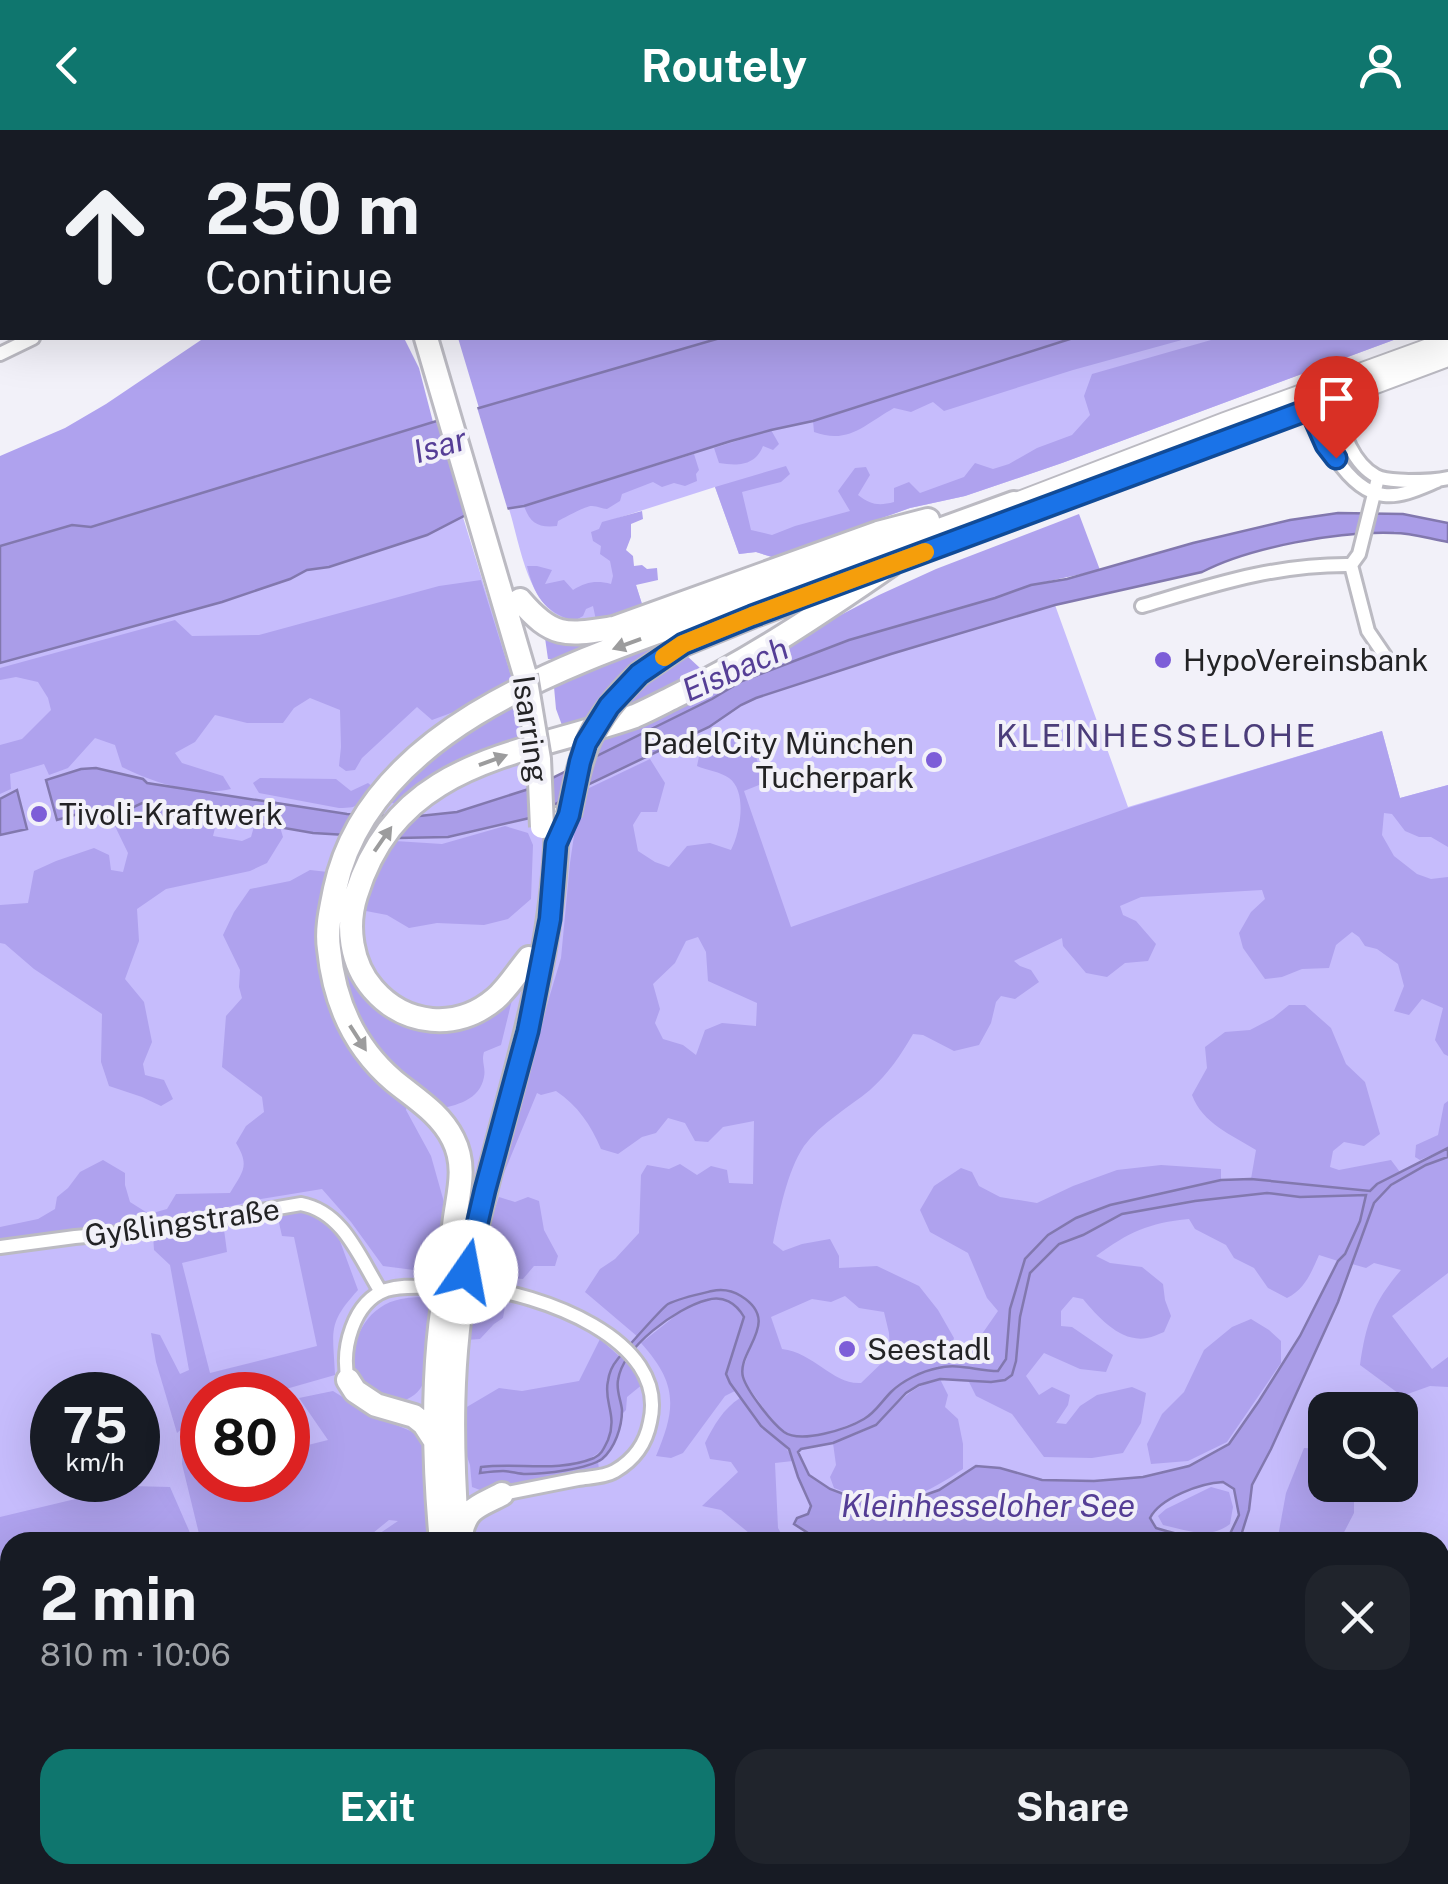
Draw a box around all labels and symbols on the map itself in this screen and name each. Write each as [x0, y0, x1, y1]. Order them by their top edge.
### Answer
pin [1294, 356, 1379, 459]
water label: Isar [409, 420, 472, 470]
water label: Eisbach [676, 629, 794, 709]
one-way arrow [611, 637, 641, 652]
place label: HypoVereinsbank [1183, 642, 1428, 678]
marker: HypoVereinsbank [1152, 649, 1174, 671]
street label: Isarring [506, 673, 556, 785]
district label: KLEINHESSELOHE [996, 717, 1318, 754]
place label: PadelCity München Tucherpark [642, 725, 914, 795]
marker: PadelCity München Tucherpark [923, 749, 945, 771]
one-way arrow [478, 752, 508, 767]
place label: Tivoli-Kraftwerk [59, 796, 283, 832]
marker: Tivoli-Kraftwerk [28, 803, 50, 825]
one-way arrow [373, 826, 392, 852]
one-way arrow [348, 1025, 366, 1052]
street label: Gyßlingstraße [82, 1190, 282, 1254]
position arrow [414, 1220, 518, 1324]
place label: Seestadl [867, 1331, 991, 1367]
marker: Seestadl [836, 1338, 858, 1360]
speed limit sign: 80 [180, 1372, 310, 1502]
water label: Kleinhesseloher See [841, 1487, 1135, 1524]

